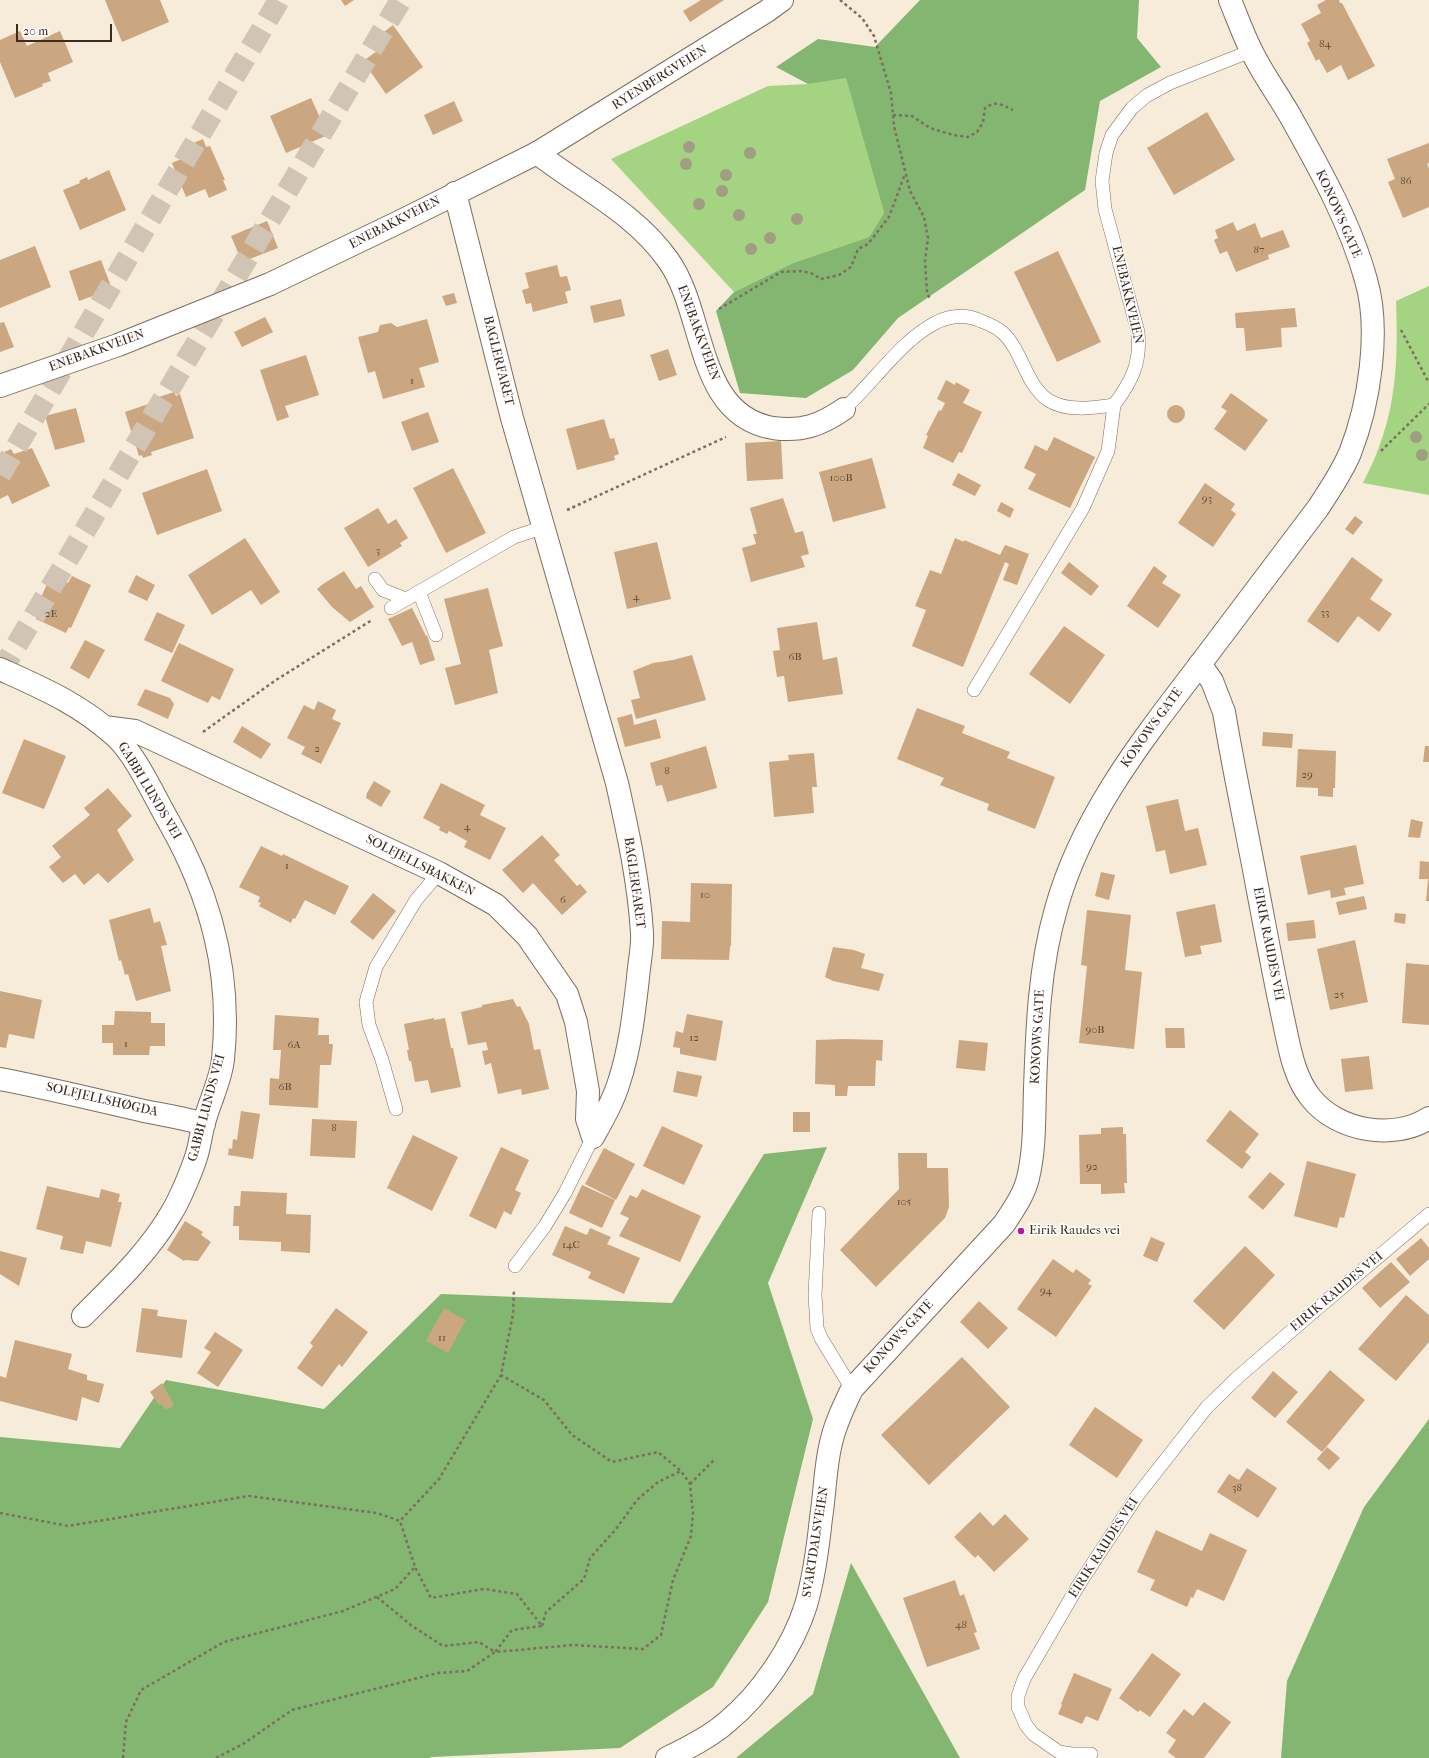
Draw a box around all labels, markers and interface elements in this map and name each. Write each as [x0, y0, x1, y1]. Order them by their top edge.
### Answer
scale bar [18, 16, 114, 42]
text: 20 m [23, 24, 48, 38]
house number: 84 [1319, 37, 1331, 51]
street label: RYENBERGVEIEN [609, 42, 711, 114]
street label: KONOWS GATE [1312, 167, 1364, 261]
house number: 86 [1400, 174, 1412, 188]
street label: ENEBAKKVEIEN [347, 193, 443, 253]
house number: 87 [1254, 243, 1264, 257]
street label: ENEBAKKVEIEN [1108, 244, 1146, 346]
street label: ENEBAKKVEIEN [673, 283, 723, 383]
street label: BAGLERFARET [479, 314, 517, 408]
street label: ENEBAKKVEIEN [47, 326, 147, 376]
house number: 1 [410, 374, 414, 388]
house number: 100B [829, 471, 853, 485]
house number: 93 [1202, 492, 1212, 506]
house number: 3 [376, 544, 380, 558]
house number: 4 [633, 590, 639, 604]
house number: 33 [1320, 606, 1330, 620]
house number: 2E [45, 607, 57, 621]
house number: 6B [788, 650, 802, 664]
street label: KONOWS GATE [1118, 685, 1186, 771]
street label: GABBI LUNDS VEI [114, 740, 184, 842]
house number: 2 [314, 742, 320, 756]
house number: 8 [664, 764, 670, 778]
house number: 29 [1301, 768, 1313, 782]
house number: 4 [464, 820, 470, 834]
street label: SOLFJELLSBAKKEN [363, 832, 477, 900]
street label: BAGLERFARET [620, 836, 648, 930]
house number: 1 [285, 859, 289, 873]
street label: EIRIK RAUDES VEI [1249, 886, 1287, 1002]
house number: 10 [700, 888, 710, 902]
house number: 6 [560, 893, 566, 907]
house number: 25 [1334, 988, 1344, 1002]
street label: KONOWS GATE [1028, 989, 1048, 1085]
house number: 90B [1086, 1023, 1104, 1037]
house number: 12 [689, 1031, 699, 1045]
house number: 1 [124, 1037, 128, 1051]
house number: 6A [287, 1038, 301, 1052]
street label: GABBI LUNDS VEI [185, 1052, 229, 1164]
street label: SOLFJELLSHØGDA [44, 1080, 160, 1120]
house number: 6B [278, 1080, 292, 1094]
house number: 8 [331, 1121, 337, 1135]
house number: 92 [1086, 1160, 1098, 1174]
house number: 105 [897, 1195, 911, 1209]
place label: Eirik Raudes vei [1029, 1223, 1120, 1239]
marker: Eirik Raudes vei [1016, 1226, 1026, 1236]
house number: 14C [562, 1238, 580, 1252]
street label: EIRIK RAUDES VEI [1288, 1249, 1386, 1335]
house number: 94 [1040, 1284, 1052, 1298]
street label: KONOWS GATE [861, 1297, 937, 1377]
house number: 11 [438, 1331, 446, 1345]
house number: 38 [1232, 1481, 1242, 1495]
street label: SVARTDALSVEIEN [799, 1485, 833, 1599]
street label: EIRIK RAUDES VEI [1066, 1495, 1142, 1601]
house number: 48 [955, 1618, 967, 1632]

